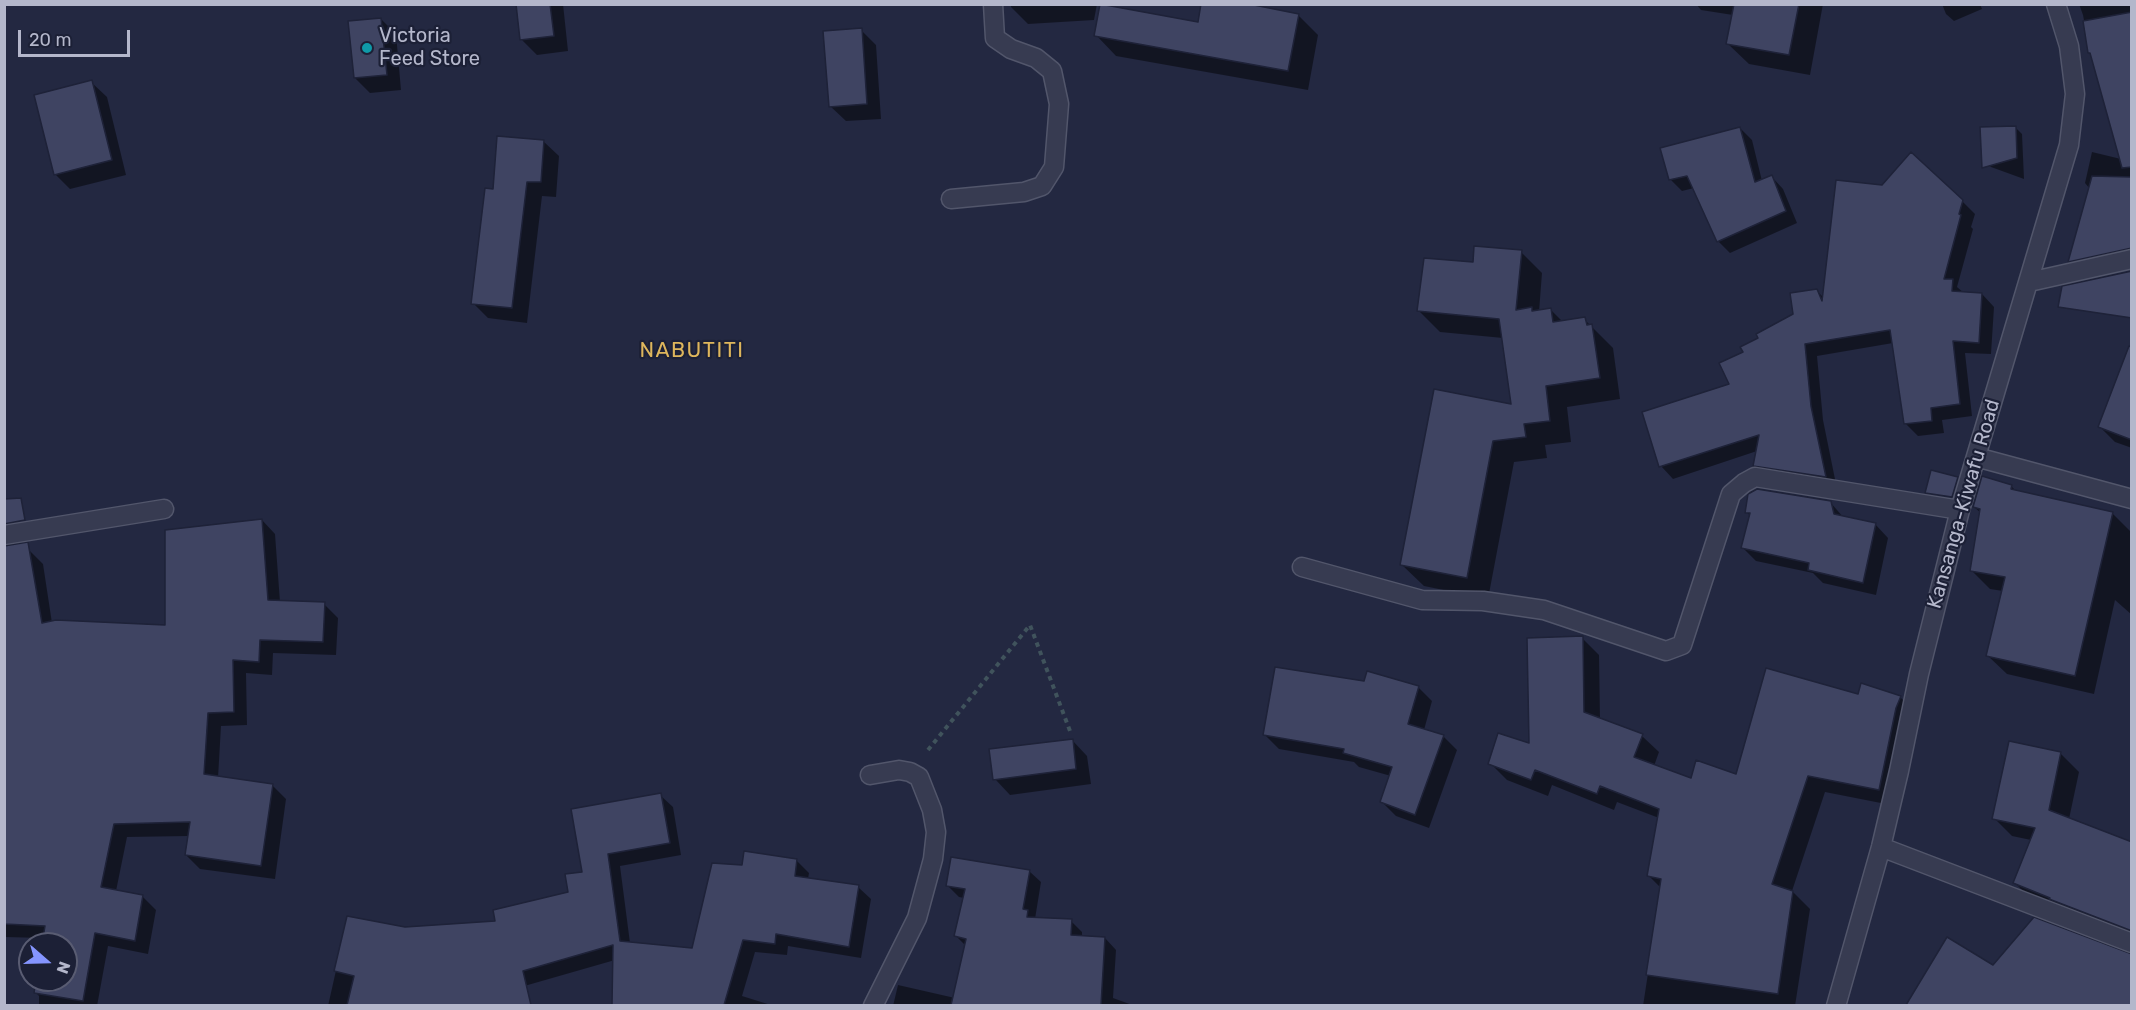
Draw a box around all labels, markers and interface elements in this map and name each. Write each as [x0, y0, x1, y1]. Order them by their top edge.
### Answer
scale bar [21, 18, 134, 56]
place label: Victoria Feed Store [379, 24, 480, 71]
text: 20 m [29, 29, 71, 51]
marker: Victoria Feed Store [360, 41, 374, 55]
district label: NABUTITI [639, 338, 745, 364]
street label: Kansanga-Kiwafu Road [1923, 397, 2005, 611]
north arrow [18, 932, 78, 992]
text: N [53, 959, 74, 976]

